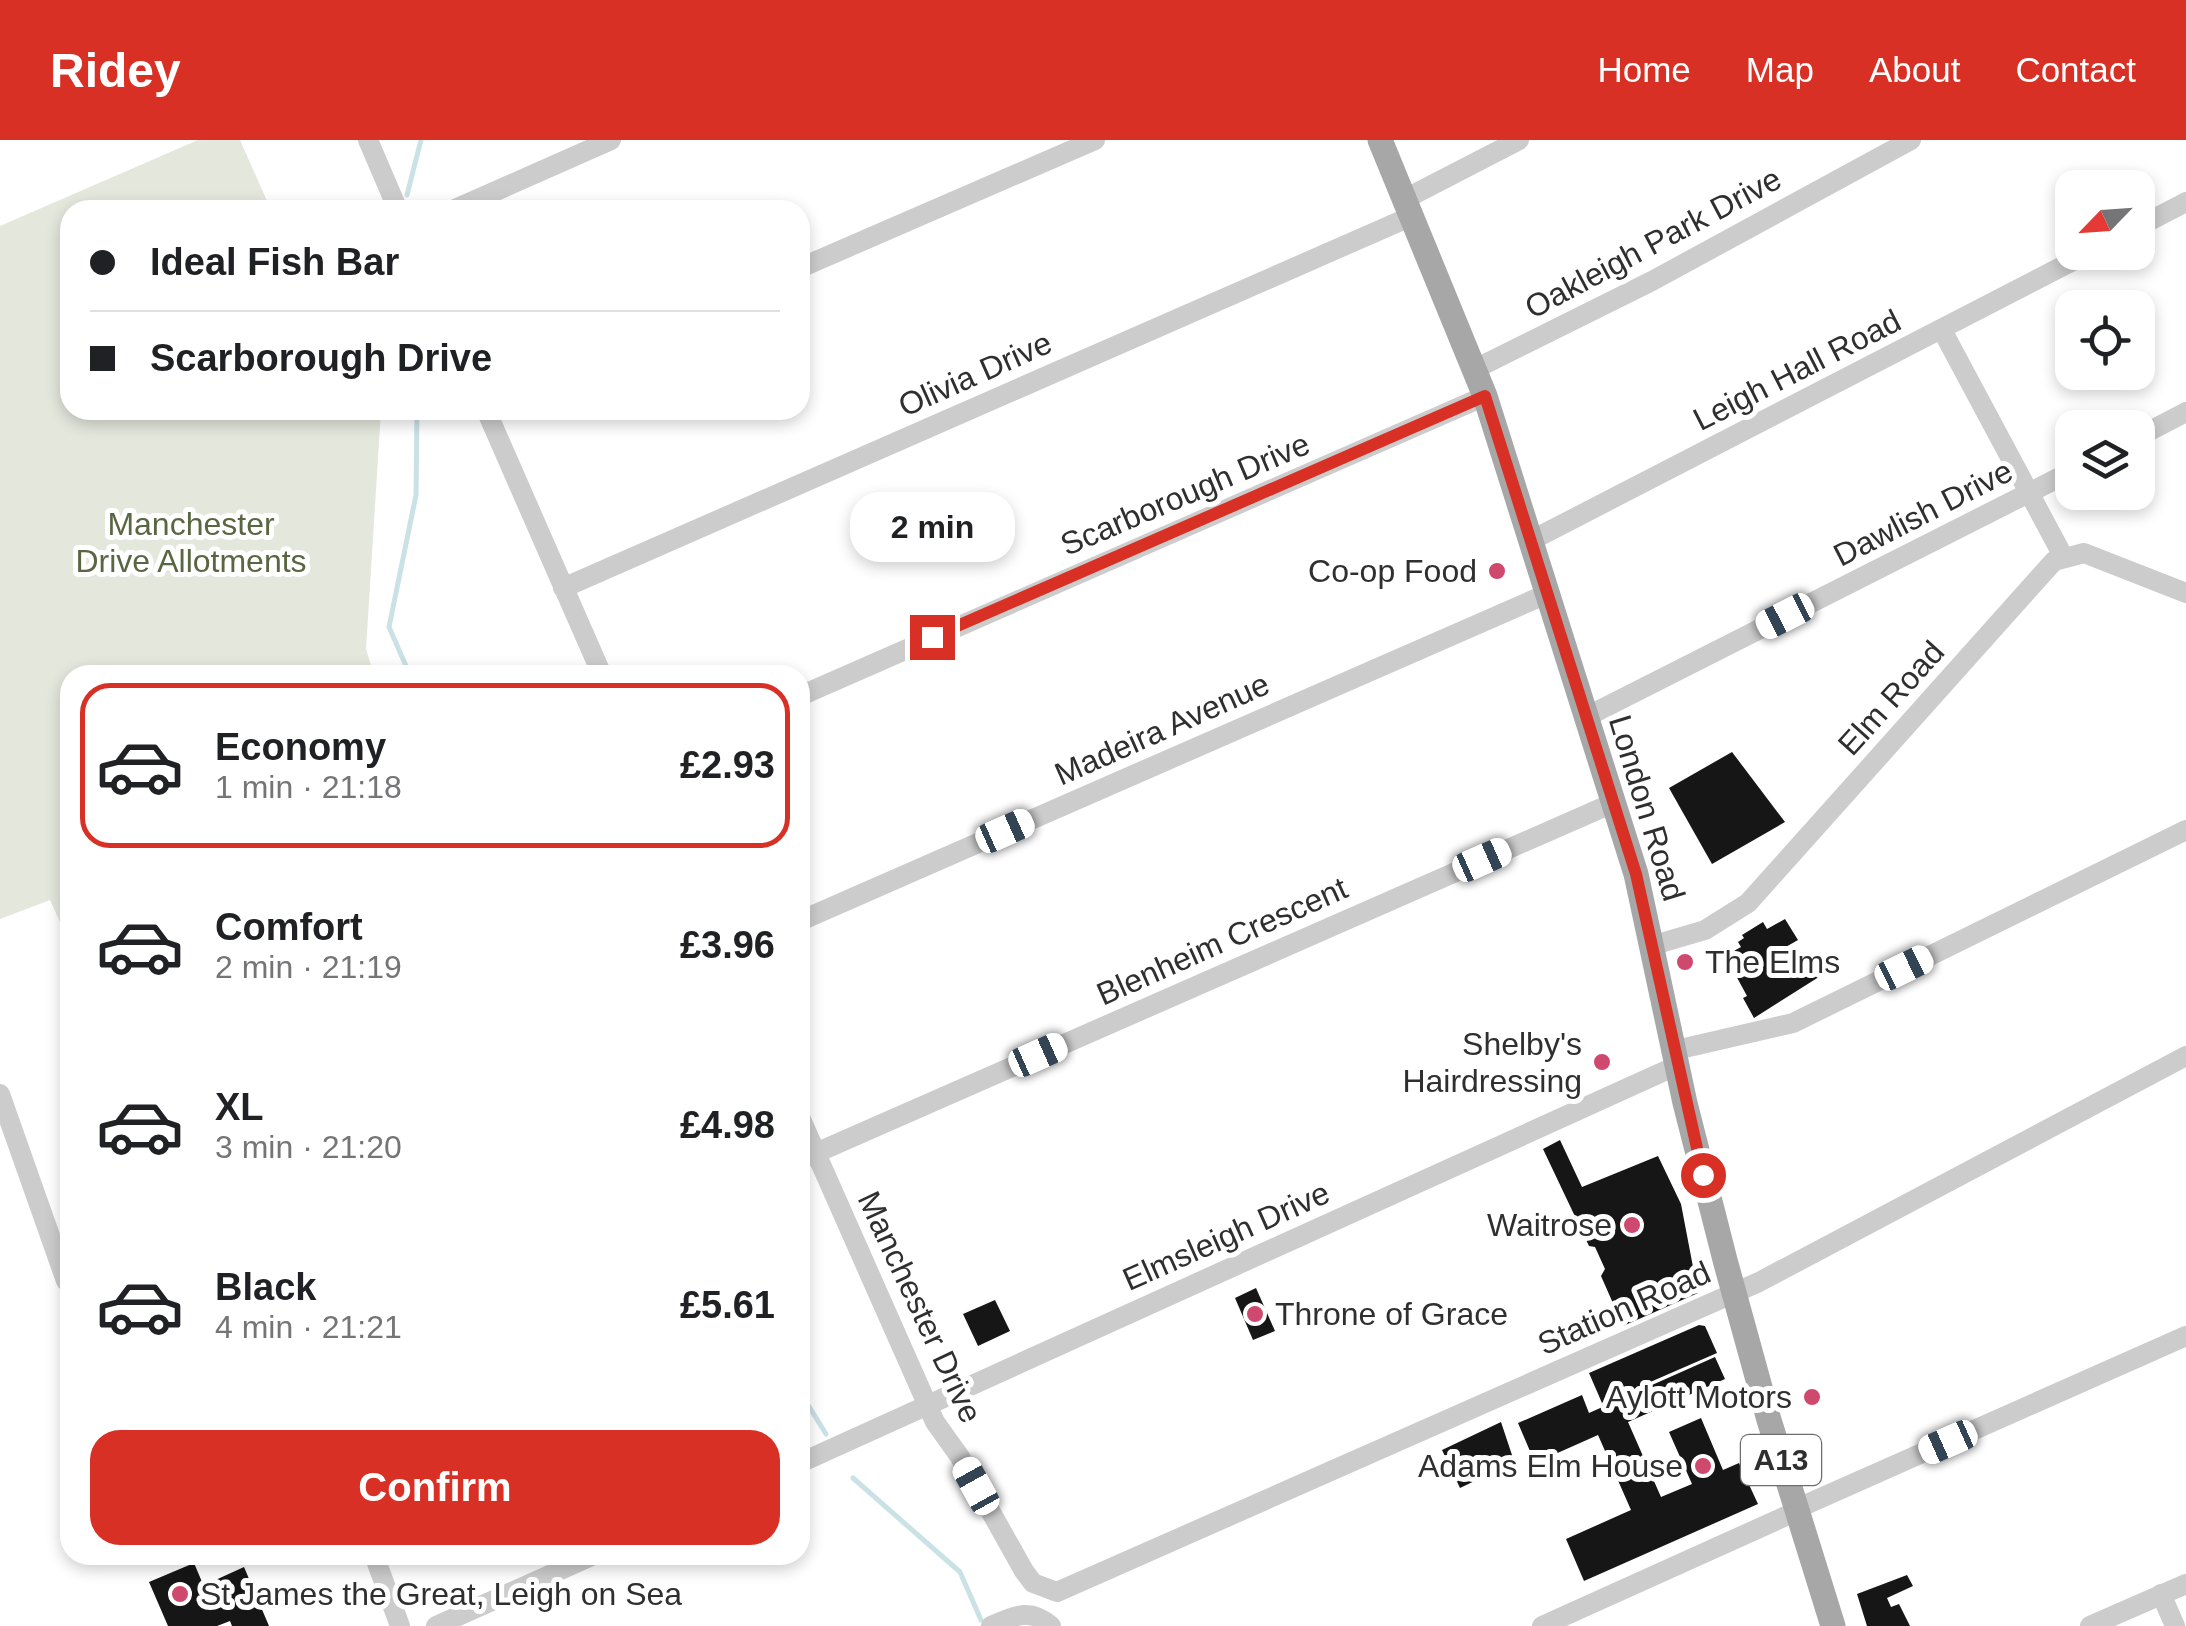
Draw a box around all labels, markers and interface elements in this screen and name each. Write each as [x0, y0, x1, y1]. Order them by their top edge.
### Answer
text: Ridey [50, 44, 181, 97]
text: Home [1597, 50, 1691, 89]
text: Map [1746, 50, 1814, 89]
text: About [1869, 50, 1960, 89]
text: Contact [2015, 50, 2136, 89]
street label: Oakleigh Park Drive [1519, 160, 1787, 326]
north arrow [2055, 170, 2155, 270]
map controls [2055, 170, 2155, 510]
text: Ideal Fish Bar [150, 241, 399, 283]
button: locate [2055, 290, 2155, 390]
street label: Leigh Hall Road [1687, 302, 1907, 438]
street label: Olivia Drive [893, 324, 1057, 424]
text: Scarborough Drive [150, 337, 492, 379]
button: layers [2055, 410, 2155, 510]
street label: Scarborough Drive [1055, 425, 1315, 563]
street label: Dawlish Drive [1828, 453, 2018, 573]
callout: 2 min [850, 492, 1014, 562]
park label: Manchester Drive Allotments [75, 506, 307, 579]
text: 2 min [891, 509, 974, 545]
place label: Co-op Food [1308, 553, 1477, 589]
marker: Co-op Food [1486, 560, 1508, 582]
car [1751, 589, 1819, 643]
route end [910, 615, 955, 660]
street label: Elm Road [1831, 634, 1951, 762]
street label: Madeira Avenue [1049, 666, 1275, 792]
street label: London Road [1602, 711, 1692, 905]
icon: car [95, 721, 185, 811]
text: Economy [215, 726, 386, 768]
text: £2.93 [680, 744, 775, 786]
text: 1 min · 21:18 [215, 769, 402, 805]
car [971, 805, 1039, 857]
car [1448, 834, 1516, 886]
street label: Blenheim Crescent [1091, 870, 1353, 1012]
icon: car [95, 901, 185, 991]
text: Comfort [215, 906, 363, 948]
text: £3.96 [680, 924, 775, 966]
car [1870, 941, 1938, 995]
place label: The Elms [1705, 944, 1840, 980]
text: 2 min · 21:19 [215, 949, 402, 985]
marker: The Elms [1674, 951, 1696, 973]
place label: Shelby's Hairdressing [1402, 1026, 1582, 1099]
car [1004, 1029, 1072, 1081]
marker: Shelby's Hairdressing [1591, 1051, 1613, 1073]
icon: car [95, 1081, 185, 1171]
text: XL [215, 1086, 264, 1128]
text: £4.98 [680, 1104, 775, 1146]
text: 3 min · 21:20 [215, 1129, 402, 1165]
route start [1681, 1153, 1726, 1198]
street label: Elmsleigh Drive [1117, 1174, 1335, 1298]
street label: Manchester Drive [851, 1186, 989, 1428]
place label: Waitrose [1487, 1207, 1612, 1243]
marker: Waitrose [1621, 1214, 1643, 1236]
street label: Station Road [1532, 1254, 1716, 1362]
icon: car [95, 1261, 185, 1351]
text: Black [215, 1266, 316, 1308]
text: £5.61 [680, 1284, 775, 1326]
place label: Throne of Grace [1275, 1296, 1508, 1332]
marker: Throne of Grace [1244, 1303, 1266, 1325]
text: 4 min · 21:21 [215, 1309, 402, 1345]
place label: Aylott Motors [1606, 1379, 1792, 1415]
marker: Aylott Motors [1801, 1386, 1823, 1408]
car [1914, 1416, 1982, 1468]
button: Confirm [90, 1430, 780, 1545]
road number: A13 [1741, 1435, 1821, 1485]
place label: Adams Elm House [1418, 1448, 1683, 1484]
car [948, 1452, 1004, 1520]
marker: Adams Elm House [1692, 1455, 1714, 1477]
place label: St James the Great, Leigh on Sea [200, 1576, 682, 1612]
marker: St James the Great, Leigh on Sea [169, 1583, 191, 1605]

